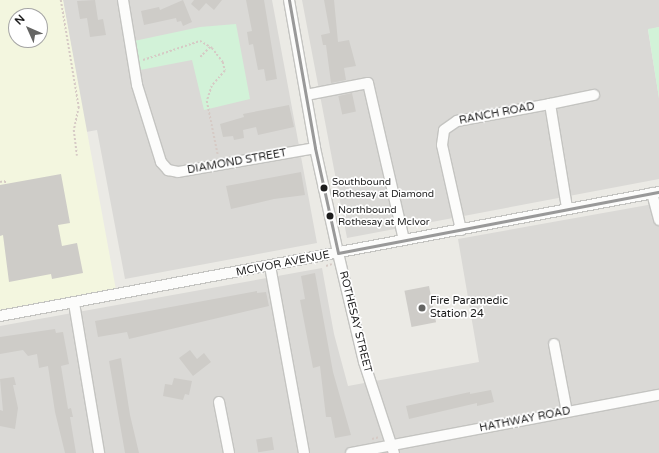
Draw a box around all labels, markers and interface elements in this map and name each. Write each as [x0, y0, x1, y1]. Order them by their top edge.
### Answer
north arrow [8, 8, 48, 48]
text: N [12, 12, 28, 28]
street label: RANCH ROAD [458, 100, 536, 128]
street label: DIAMOND STREET [186, 147, 288, 177]
place label: Southbound Rothesay at Diamond [332, 176, 434, 200]
marker: Southbound Rothesay at Diamond [319, 183, 329, 193]
place label: Northbound Rothesay at McIvor [338, 204, 430, 228]
marker: Northbound Rothesay at McIvor [325, 211, 335, 221]
street label: MCIVOR AVENUE [235, 248, 331, 280]
street label: ROTHESAY STREET [336, 270, 374, 374]
place label: Fire Paramedic Station 24 [430, 295, 508, 321]
marker: Fire Paramedic Station 24 [417, 303, 427, 313]
street label: HATHWAY ROAD [478, 405, 572, 435]

